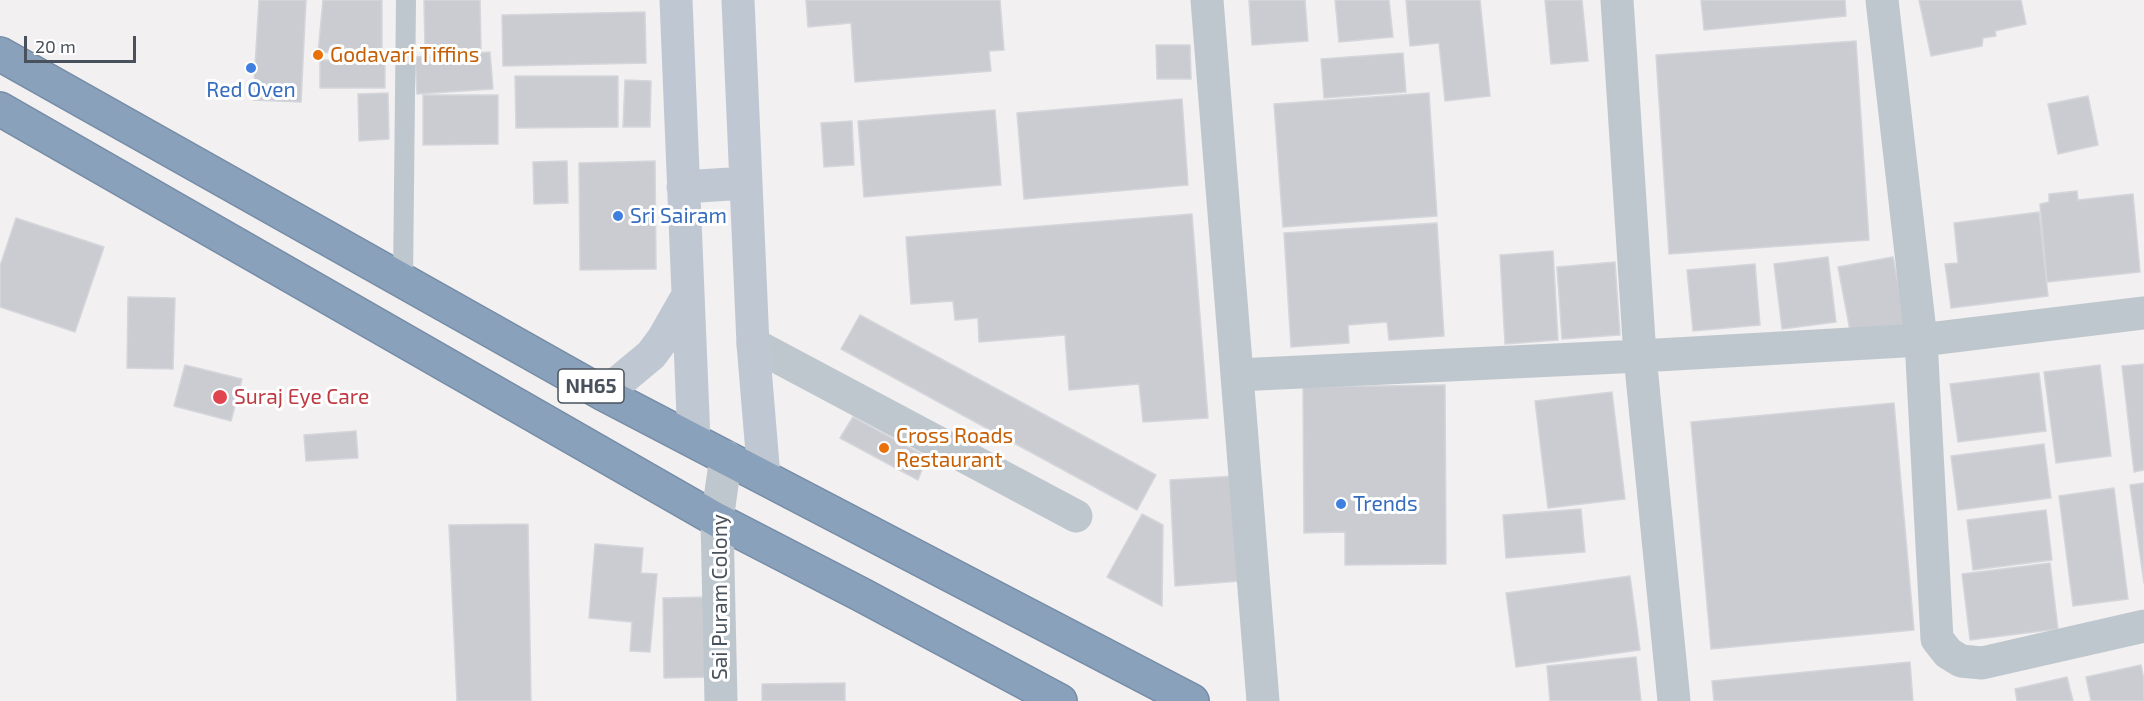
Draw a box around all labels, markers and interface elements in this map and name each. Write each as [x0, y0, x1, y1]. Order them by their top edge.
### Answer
scale bar [27, 24, 140, 62]
text: 20 m [35, 35, 76, 57]
place label: Godavari Tiffins [330, 42, 479, 68]
marker: Godavari Tiffins [311, 48, 325, 62]
marker: Red Oven [244, 61, 258, 75]
place label: Red Oven [206, 77, 296, 103]
place label: Sri Sairam [630, 203, 727, 229]
marker: Sri Sairam [611, 209, 625, 223]
road number: NH65 [558, 369, 624, 403]
place label: Suraj Eye Care [234, 384, 369, 410]
marker: Suraj Eye Care [211, 388, 229, 406]
place label: Cross Roads Restaurant [896, 423, 1013, 473]
marker: Cross Roads Restaurant [877, 441, 891, 455]
place label: Trends [1353, 491, 1418, 517]
marker: Trends [1334, 497, 1348, 511]
street label: Sai Puram Colony [707, 514, 733, 680]

